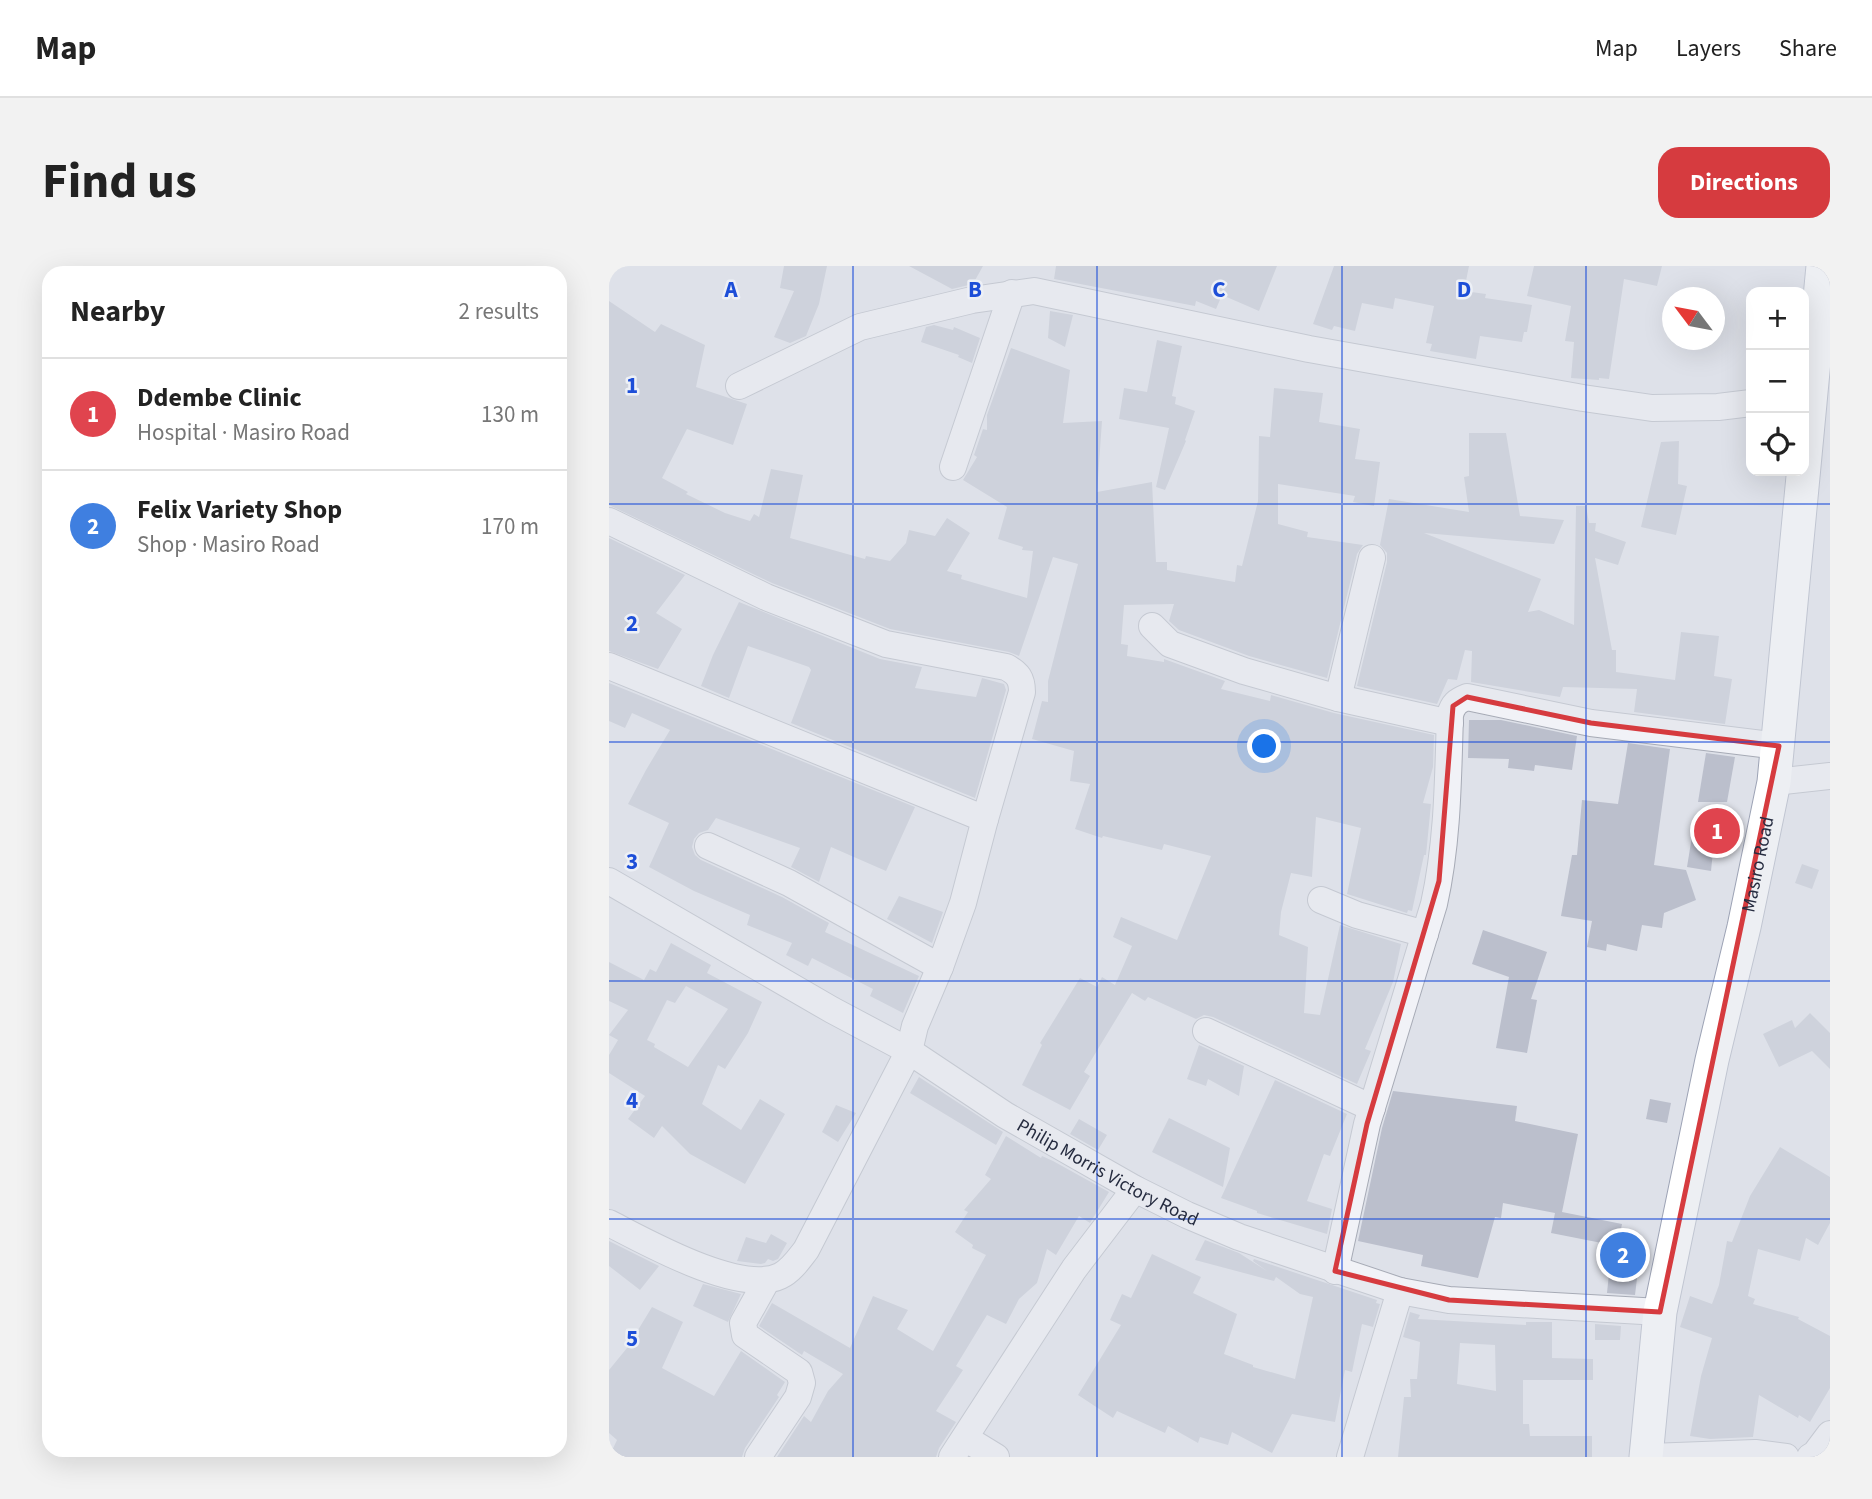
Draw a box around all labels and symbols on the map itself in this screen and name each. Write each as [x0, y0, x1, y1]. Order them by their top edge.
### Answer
text: A [723, 273, 738, 306]
text: B [968, 273, 982, 306]
text: C [1212, 273, 1226, 306]
text: D [1457, 273, 1471, 306]
north arrow [1662, 287, 1725, 350]
text: 1 [626, 369, 638, 402]
text: 2 [626, 607, 638, 640]
your location [1247, 729, 1281, 763]
pin: 1 [1694, 805, 1740, 857]
street label: Masiro Road [1735, 814, 1782, 915]
text: 3 [626, 845, 638, 878]
text: 4 [626, 1084, 638, 1117]
street label: Philip Morris Victory Road [1011, 1112, 1203, 1233]
pin: 2 [1600, 1229, 1646, 1281]
text: 5 [626, 1322, 638, 1355]

